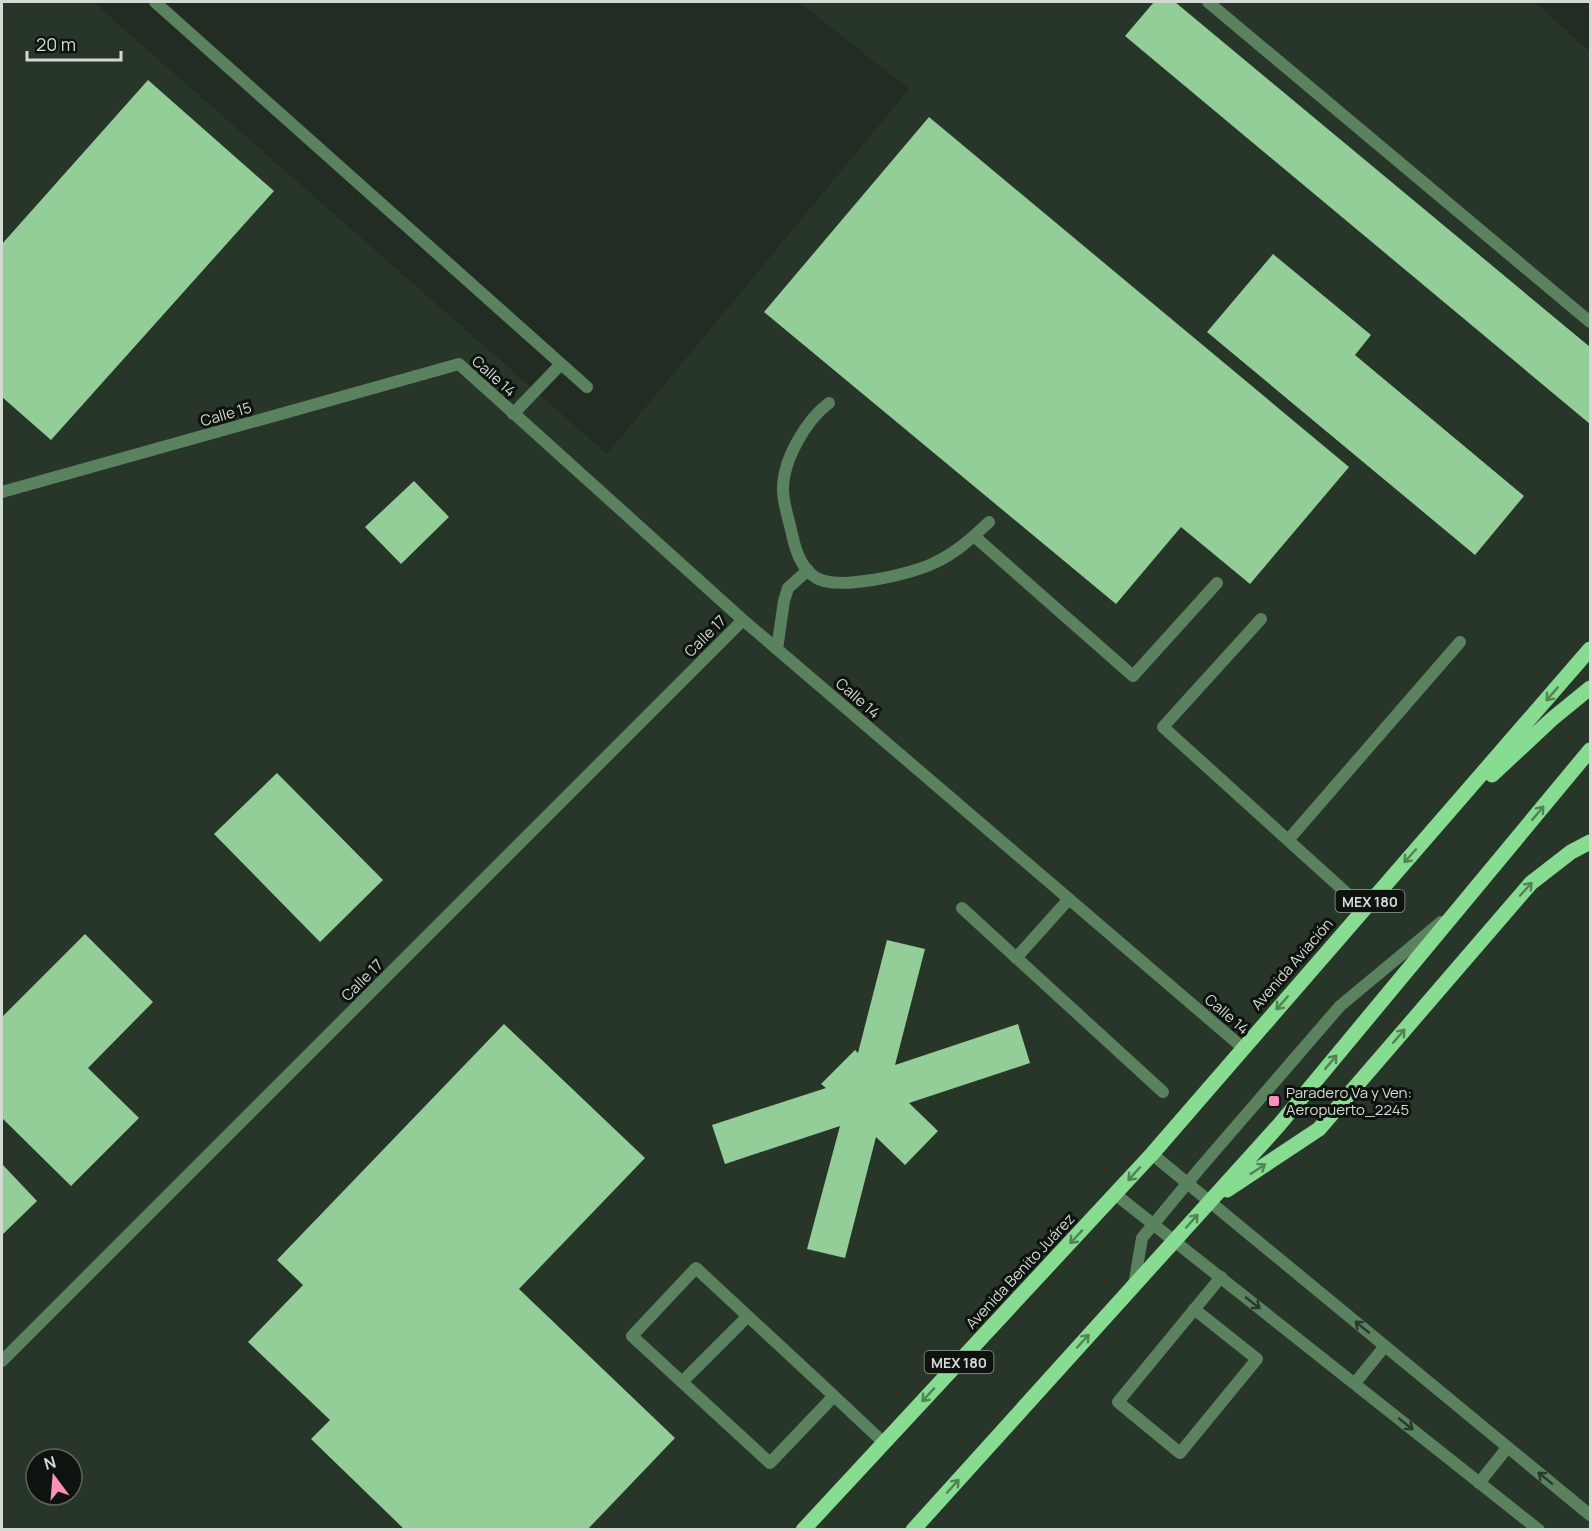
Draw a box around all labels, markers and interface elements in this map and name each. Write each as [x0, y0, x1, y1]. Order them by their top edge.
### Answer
scale bar [27, 24, 122, 62]
text: 20 m [36, 32, 76, 56]
street label: Calle 14 [467, 351, 521, 401]
street label: Calle 15 [198, 397, 254, 431]
street label: Calle 17 [679, 610, 731, 662]
street label: Calle 14 [831, 673, 885, 723]
one-way arrow [1545, 686, 1559, 701]
one-way arrow [1531, 805, 1544, 821]
one-way arrow [1403, 848, 1417, 863]
one-way arrow [1519, 882, 1533, 897]
road number: MEX 180 [1336, 890, 1404, 912]
street label: Avenida Aviación [1246, 914, 1338, 1014]
street label: Calle 17 [336, 954, 388, 1006]
street label: Calle 14 [1200, 989, 1254, 1039]
one-way arrow [1275, 995, 1289, 1010]
one-way arrow [1392, 1029, 1406, 1044]
one-way arrow [1324, 1054, 1337, 1070]
place label: Paradero Va y Ven: Aeropuerto_2245 [1286, 1082, 1412, 1120]
marker: Paradero Va y Ven: Aeropuerto_2245 [1267, 1094, 1281, 1108]
one-way arrow [1250, 1163, 1266, 1175]
one-way arrow [1127, 1166, 1141, 1181]
street label: Avenida Benito Juárez [961, 1208, 1079, 1333]
one-way arrow [1185, 1214, 1199, 1229]
one-way arrow [1069, 1229, 1083, 1244]
one-way arrow [1245, 1297, 1261, 1310]
one-way arrow [1355, 1321, 1371, 1334]
one-way arrow [1076, 1334, 1090, 1349]
road number: MEX 180 [924, 1351, 994, 1373]
one-way arrow [921, 1388, 936, 1403]
one-way arrow [1398, 1418, 1414, 1431]
north arrow [24, 1447, 84, 1507]
text: N [41, 1450, 58, 1475]
one-way arrow [1537, 1472, 1553, 1485]
one-way arrow [946, 1479, 960, 1494]

